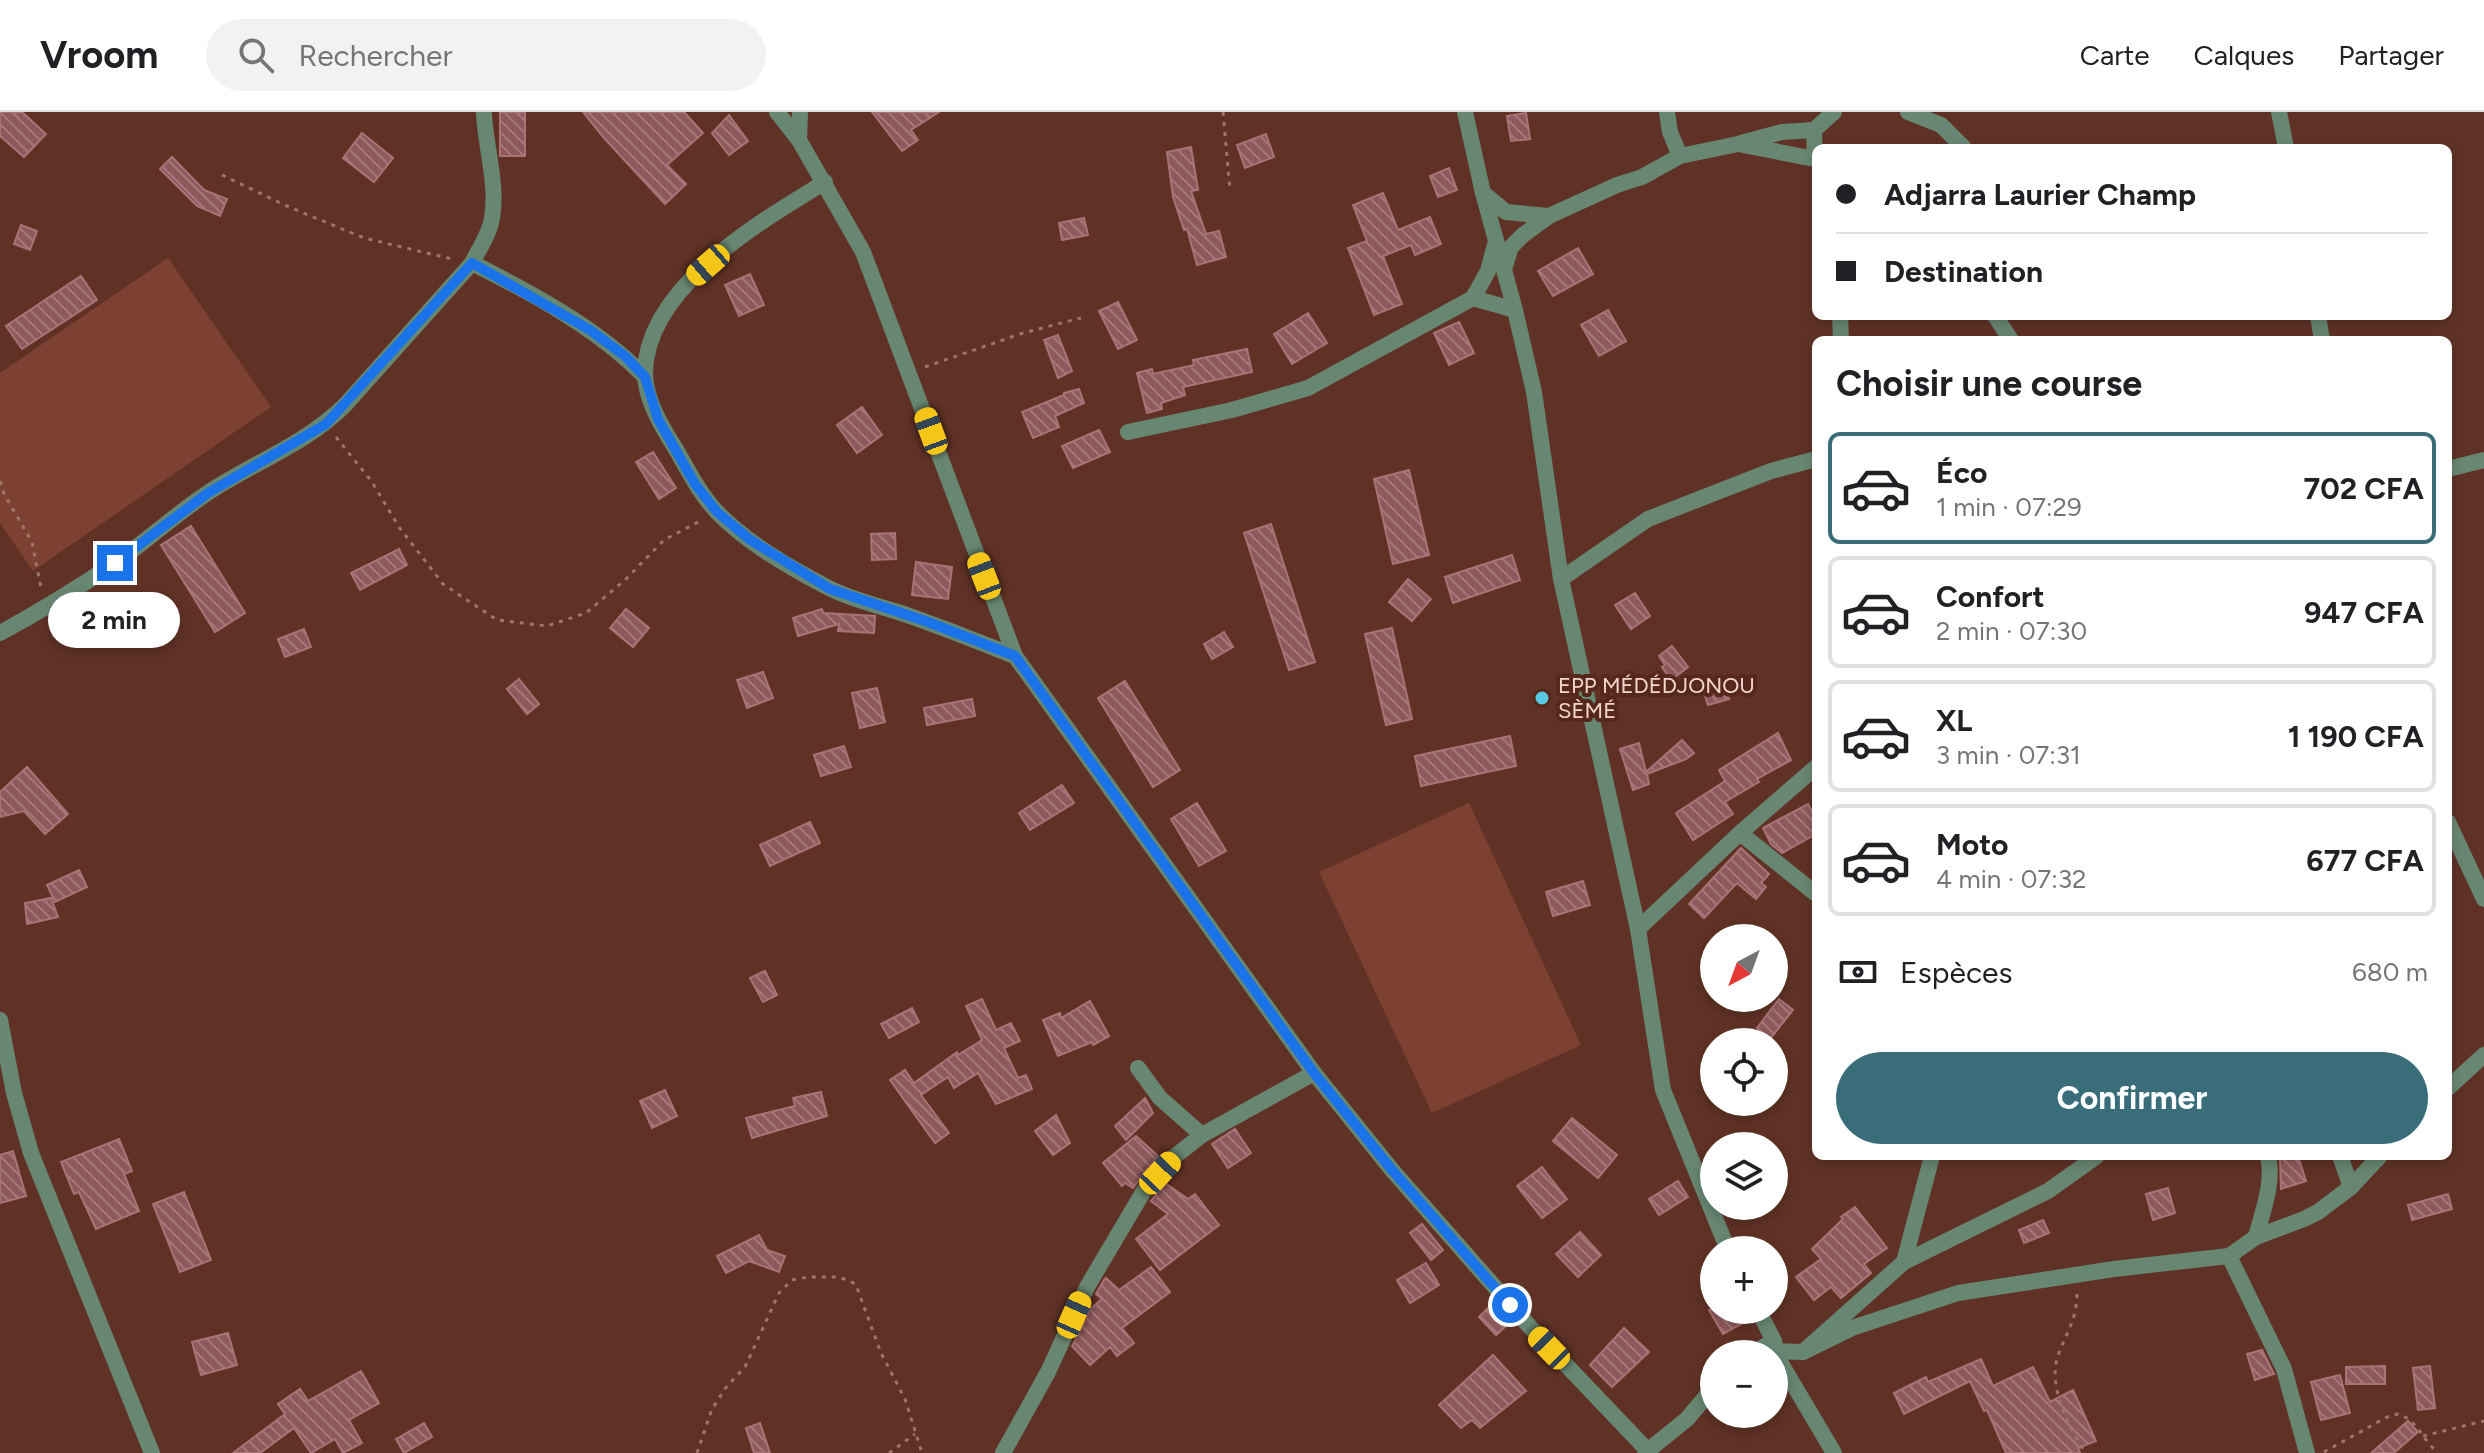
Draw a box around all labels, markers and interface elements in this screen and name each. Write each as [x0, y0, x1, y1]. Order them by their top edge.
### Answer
search box [206, 19, 766, 91]
text: Vroom [40, 32, 158, 78]
icon: search [234, 33, 278, 77]
text: Rechercher [298, 37, 453, 74]
text: Carte [2080, 38, 2150, 72]
text: Calques [2194, 38, 2294, 72]
text: Partager [2338, 38, 2444, 72]
text: Adjarra Laurier Champ [1884, 176, 2196, 213]
car [682, 240, 734, 290]
text: Destination [1884, 253, 2043, 290]
text: Choisir une course [1836, 362, 2142, 405]
car [912, 404, 950, 458]
icon: car [1840, 452, 1912, 524]
text: Éco [1936, 454, 1987, 491]
text: 702 CFA [2304, 470, 2424, 507]
text: 1 min · 07:29 [1936, 491, 2082, 523]
route end [97, 545, 133, 581]
car [964, 549, 1004, 603]
icon: car [1840, 576, 1912, 648]
text: Confort [1936, 578, 2045, 615]
callout: 2 min [49, 591, 181, 647]
text: 947 CFA [2304, 594, 2424, 631]
text: 2 min [81, 604, 147, 636]
text: 2 min · 07:30 [1936, 615, 2087, 647]
place label: EPP MÉDÉDJONOU SÈMÉ [1558, 672, 1755, 724]
marker: EPP MÉDÉDJONOU SÈMÉ [1533, 689, 1551, 707]
icon: car [1840, 700, 1912, 772]
text: XL [1936, 702, 1972, 739]
text: 1 190 CFA [2288, 718, 2424, 755]
text: 3 min · 07:31 [1936, 739, 2081, 771]
icon: car [1840, 824, 1912, 896]
text: Moto [1936, 826, 2008, 863]
text: 677 CFA [2306, 842, 2424, 879]
text: 4 min · 07:32 [1936, 863, 2087, 895]
north arrow [1700, 924, 1788, 1012]
map controls [1700, 924, 1788, 1428]
icon: cash [1836, 950, 1880, 994]
text: Espèces [1900, 954, 2012, 991]
text: 680 m [2352, 956, 2428, 988]
button: locate [1700, 1028, 1788, 1116]
button: Confirmer [1836, 1052, 2428, 1144]
button: layers [1700, 1132, 1788, 1220]
car [1135, 1147, 1185, 1199]
button: + [1700, 1236, 1788, 1324]
route start [1492, 1287, 1528, 1323]
car [1053, 1288, 1095, 1342]
car [1524, 1322, 1574, 1374]
button: − [1700, 1340, 1788, 1428]

